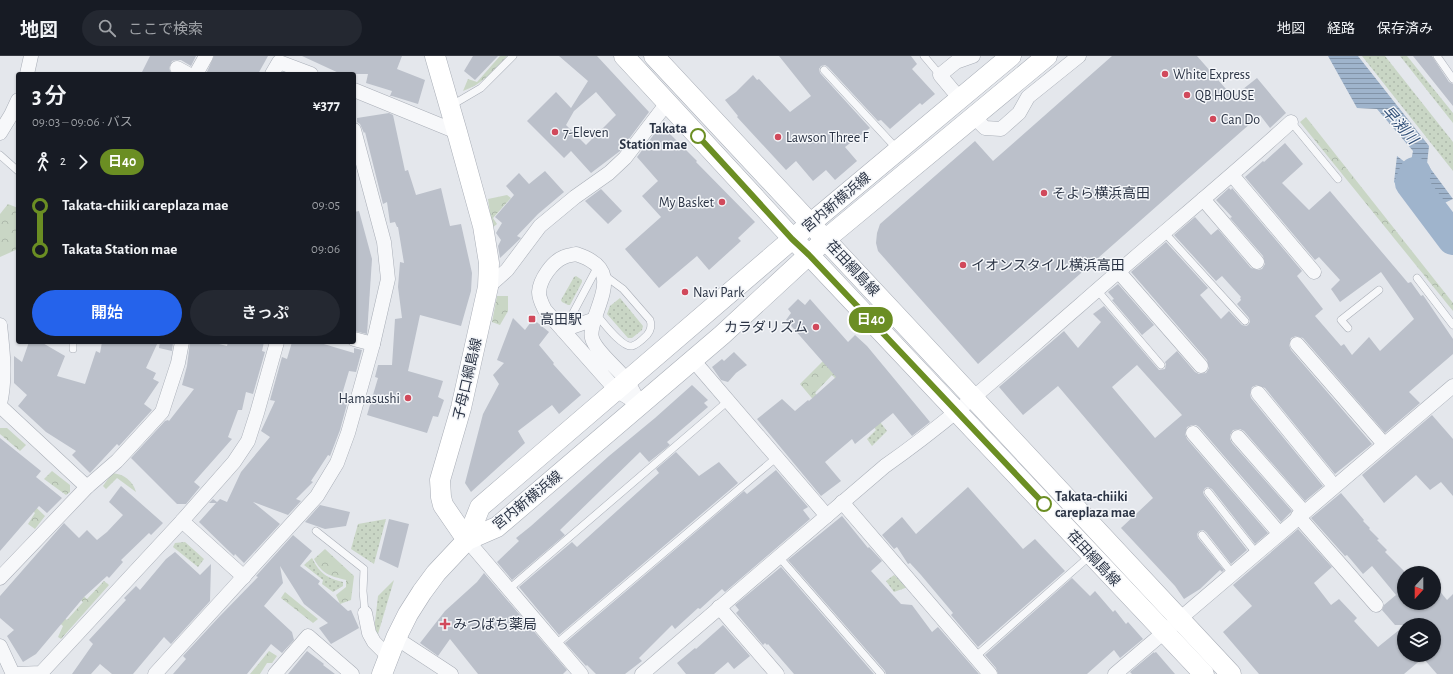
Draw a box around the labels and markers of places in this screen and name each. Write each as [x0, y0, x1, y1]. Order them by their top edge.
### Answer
place label: White Express [1173, 68, 1250, 82]
marker: White Express [1160, 69, 1170, 79]
place label: QB HOUSE [1195, 89, 1254, 103]
marker: QB HOUSE [1182, 90, 1192, 100]
place label: Can Do [1221, 113, 1260, 127]
marker: Can Do [1208, 114, 1218, 124]
place label: Takata Station mae [619, 122, 687, 152]
place label: 7-Eleven [563, 126, 609, 140]
marker: 7-Eleven [550, 127, 560, 137]
marker: Takata Station mae [690, 128, 706, 144]
place label: Lawson Three F [786, 131, 870, 145]
marker: Lawson Three F [773, 132, 783, 142]
place label: そよら横浜高田 [1052, 186, 1150, 201]
marker: そよら横浜高田 [1039, 188, 1049, 198]
place label: My Basket [659, 196, 715, 210]
marker: My Basket [717, 197, 727, 207]
place label: イオンスタイル横浜高田 [971, 258, 1125, 273]
marker: イオンスタイル横浜高田 [958, 260, 968, 270]
place label: Navi Park [693, 286, 745, 300]
marker: Navi Park [680, 287, 690, 297]
place label: 高田駅 [540, 312, 582, 327]
marker: 高田駅 [527, 314, 537, 324]
place label: カラダリズム [724, 319, 808, 335]
marker: カラダリズム [811, 322, 821, 332]
place label: Hamasushi [339, 392, 400, 406]
marker: Hamasushi [403, 393, 413, 403]
place label: Takata-chiiki careplaza mae [1055, 490, 1136, 520]
marker: Takata-chiiki careplaza mae [1036, 496, 1052, 512]
place label: みつばち薬局 [453, 617, 537, 632]
marker: みつばち薬局 [440, 619, 450, 629]

